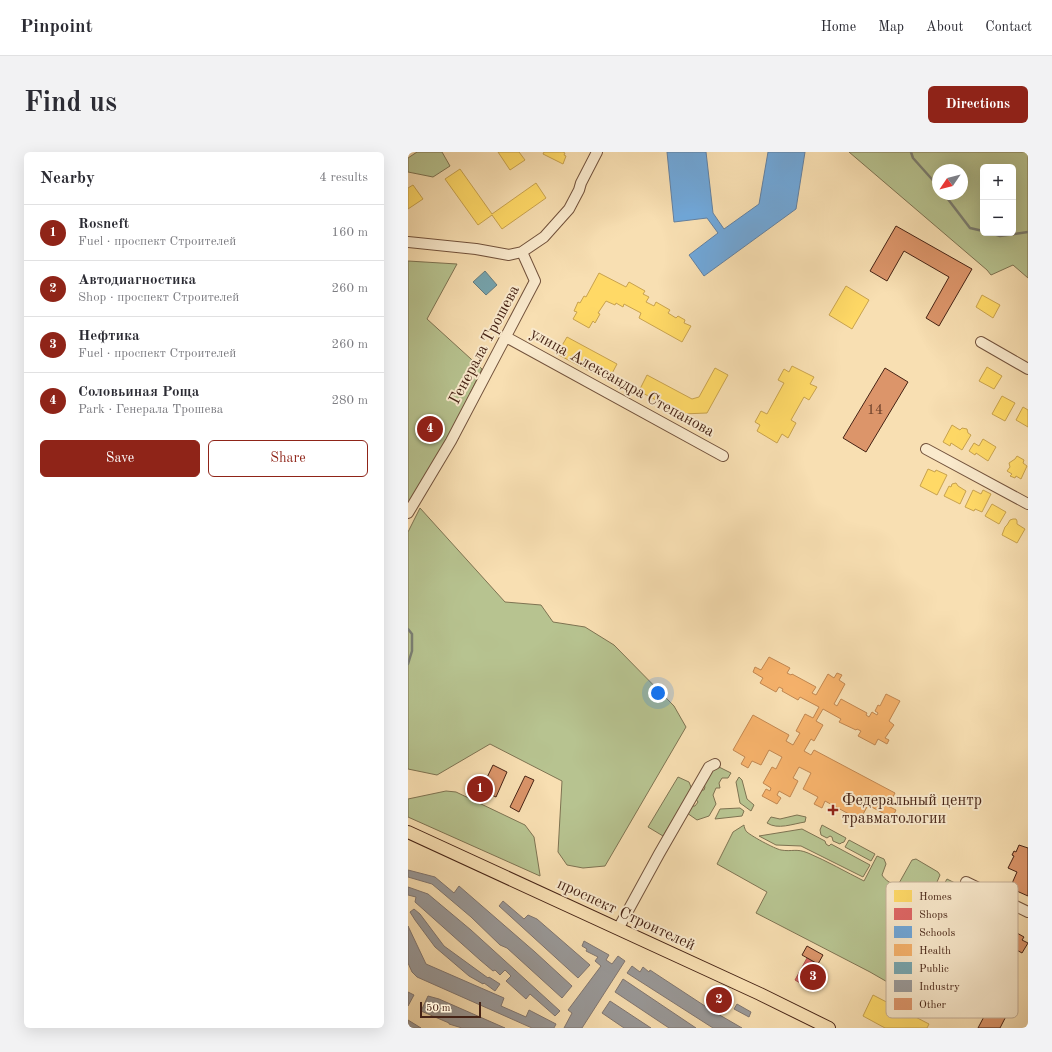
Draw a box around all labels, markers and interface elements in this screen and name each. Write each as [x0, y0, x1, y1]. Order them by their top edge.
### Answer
text: Pinpoint [20, 18, 93, 37]
text: Home [821, 20, 856, 34]
text: Map [878, 20, 904, 34]
text: About [926, 20, 963, 34]
text: Contact [985, 20, 1032, 34]
button: Directions [928, 86, 1028, 123]
text: Find us [24, 90, 117, 118]
north arrow [932, 164, 968, 200]
map controls [980, 164, 1016, 236]
button: + [980, 164, 1016, 200]
text: Nearby [40, 170, 95, 187]
text: 4 results [319, 171, 368, 184]
button: − [980, 200, 1016, 236]
text: Rosneft [78, 217, 129, 232]
text: 1 [49, 226, 57, 239]
text: 160 m [331, 226, 368, 239]
text: Fuel · проспект Строителей [78, 235, 236, 248]
text: Автодиагностика [78, 273, 196, 288]
text: 2 [49, 282, 57, 295]
text: 260 m [331, 282, 368, 295]
street label: Генерала Трошева [447, 283, 523, 407]
text: Shop · проспект Строителей [78, 291, 239, 304]
street label: улица Александра Степанова [527, 326, 717, 440]
text: Нефтика [78, 329, 140, 344]
text: 3 [49, 338, 57, 351]
text: 260 m [331, 338, 368, 351]
text: Fuel · проспект Строителей [78, 347, 236, 360]
text: Соловьиная Роща [78, 385, 199, 400]
text: 4 [49, 394, 57, 407]
text: 280 m [331, 394, 368, 407]
text: Park · Генерала Трошева [78, 403, 223, 416]
house number: 14 [867, 403, 883, 417]
pin: 4 [417, 414, 443, 444]
button: Save [40, 440, 200, 477]
button: Share [208, 440, 368, 477]
your location [648, 683, 668, 703]
pin: 1 [467, 774, 493, 804]
place label: Федеральный центр травматологии [842, 793, 982, 827]
marker: Федеральный центр травматологии [827, 804, 839, 816]
street label: проспект Строителей [555, 876, 697, 954]
legend [886, 882, 1018, 1018]
text: Homes [919, 892, 952, 903]
text: Shops [919, 910, 948, 921]
text: Schools [919, 928, 955, 939]
text: Health [919, 946, 951, 957]
pin: 3 [800, 962, 826, 992]
text: Public [919, 964, 949, 975]
text: Industry [919, 982, 960, 993]
pin: 2 [706, 985, 732, 1015]
scale bar [420, 1000, 481, 1019]
text: Other [919, 1000, 947, 1011]
text: 50 m [426, 1003, 451, 1014]

